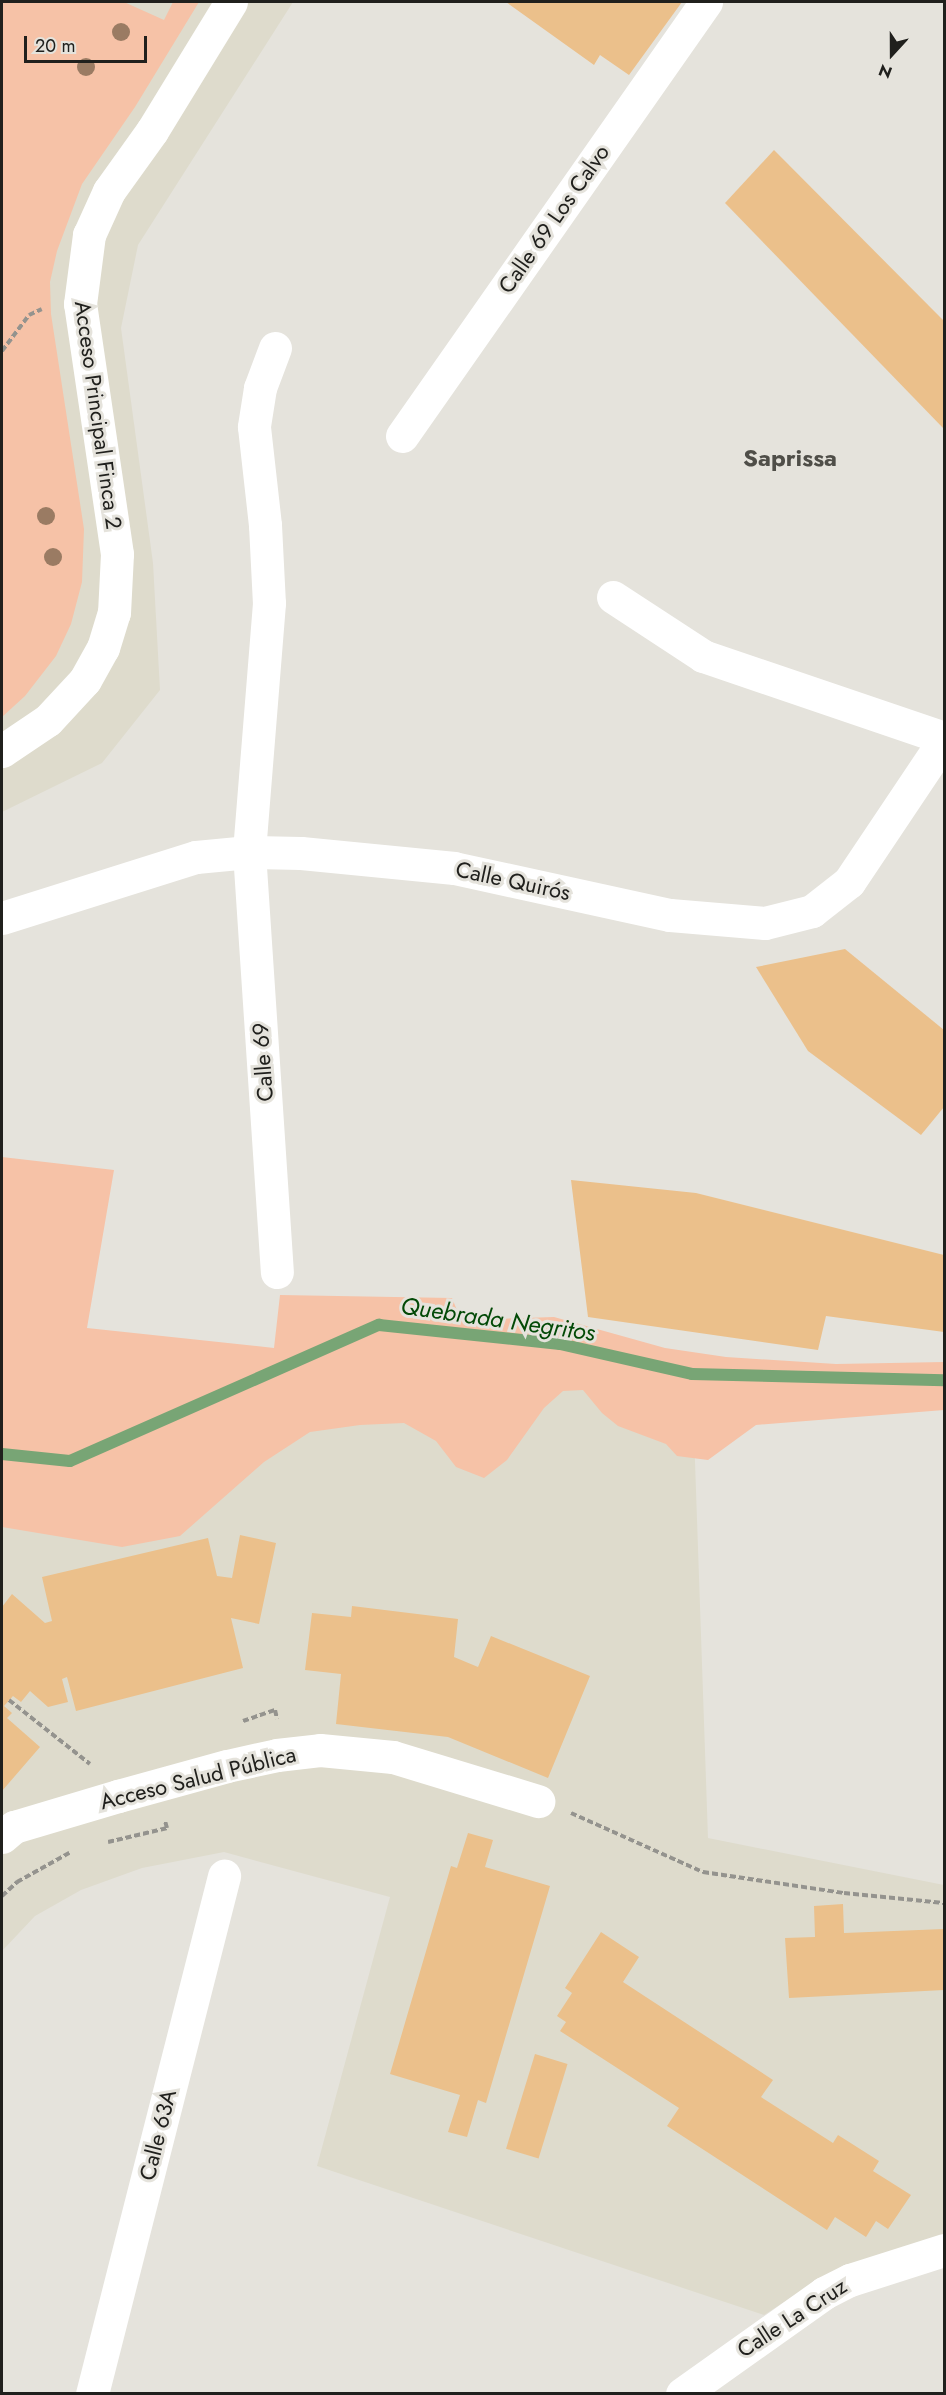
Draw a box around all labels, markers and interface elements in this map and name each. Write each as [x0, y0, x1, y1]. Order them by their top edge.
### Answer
scale bar [27, 24, 150, 62]
north arrow [862, 24, 922, 84]
text: 20 m [35, 33, 75, 59]
text: N [875, 58, 895, 84]
street label: Calle 69 Los Calvo [493, 140, 615, 298]
street label: Acceso Principal Finca 2 [69, 299, 127, 531]
district label: Saprissa [743, 444, 837, 472]
street label: Calle Quirós [453, 856, 573, 906]
street label: Calle 69 [247, 1022, 279, 1102]
water label: Quebrada Negritos [399, 1291, 597, 1347]
street label: Acceso Salud Pública [97, 1741, 299, 1815]
street label: Calle 63A [134, 2087, 182, 2183]
street label: Calle La Cruz [732, 2273, 852, 2363]

